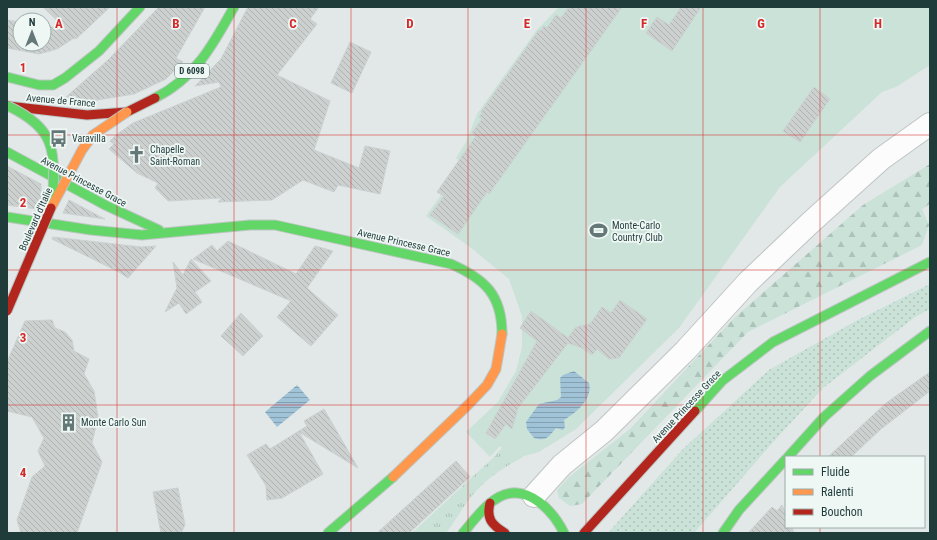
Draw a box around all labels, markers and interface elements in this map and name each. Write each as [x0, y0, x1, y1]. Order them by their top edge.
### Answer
north arrow [12, 12, 52, 52]
text: N [29, 16, 36, 29]
text: A [55, 16, 63, 31]
text: B [172, 16, 180, 31]
text: C [289, 16, 297, 31]
text: D [406, 16, 414, 31]
text: E [524, 16, 531, 31]
text: F [641, 16, 647, 31]
text: G [757, 16, 765, 31]
text: H [874, 16, 882, 31]
text: 1 [20, 60, 26, 75]
road number: D 6098 [175, 64, 209, 78]
street label: Avenue de France [26, 92, 96, 109]
bus stop icon: Varavilla [49, 128, 69, 148]
place label: Varavilla [72, 133, 106, 144]
place label: Chapelle Saint-Roman [150, 144, 200, 167]
church icon: Chapelle Saint-Roman [127, 145, 147, 165]
street label: Avenue Princesse Grace [39, 154, 129, 209]
street label: Boulevard d'Italie [17, 186, 54, 252]
text: 2 [20, 195, 27, 210]
place label: Monte-Carlo Country Club [612, 220, 663, 243]
sports icon: Monte-Carlo Country Club [589, 221, 609, 241]
street label: Avenue Princesse Grace [356, 226, 452, 259]
text: 3 [20, 330, 26, 345]
street label: Avenue Princesse Grace [650, 368, 723, 445]
building icon: Monte Carlo Sun [58, 412, 78, 432]
place label: Monte Carlo Sun [81, 417, 146, 428]
legend [785, 456, 925, 528]
text: 4 [20, 465, 27, 480]
text: Fluide [821, 465, 850, 479]
text: Ralenti [821, 485, 854, 499]
text: Bouchon [821, 505, 863, 519]

